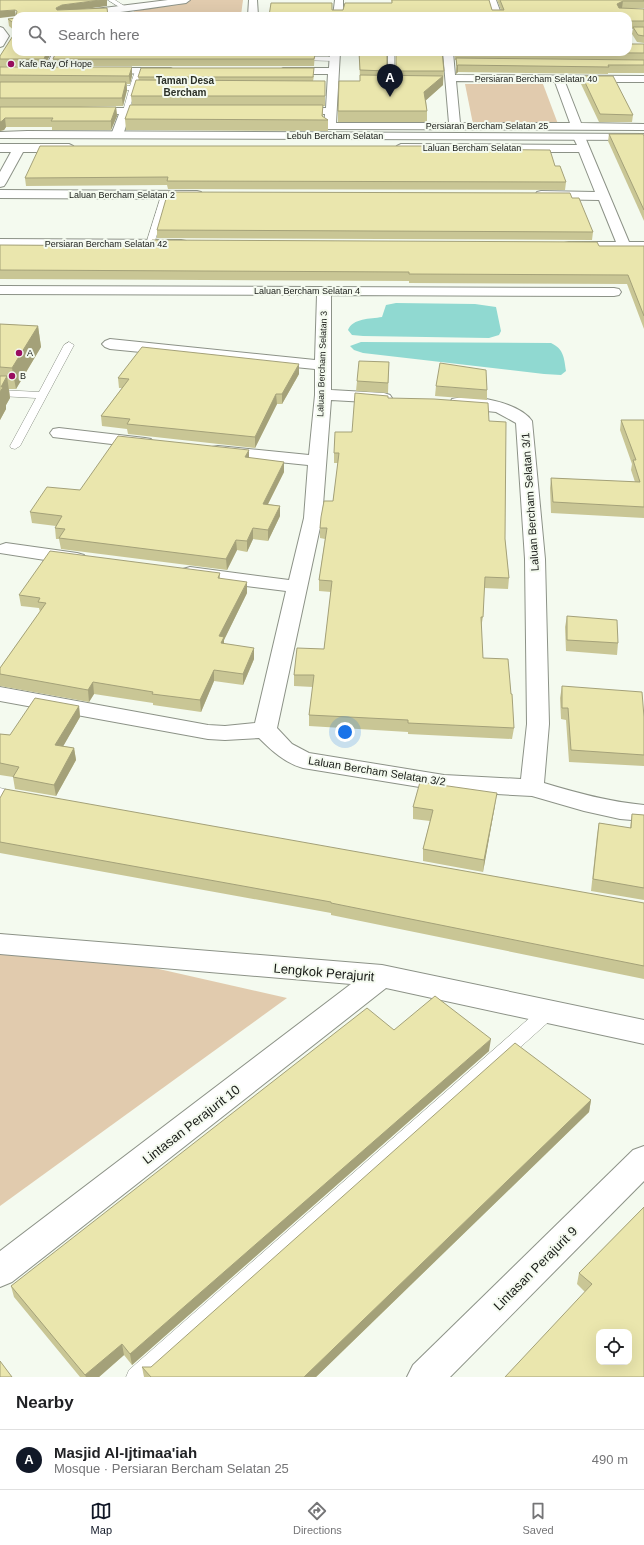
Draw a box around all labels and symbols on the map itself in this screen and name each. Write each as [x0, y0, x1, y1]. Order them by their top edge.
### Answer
marker: Kafe Ray Of Hope [6, 59, 16, 69]
place label: Kafe Ray Of Hope [19, 59, 92, 69]
pin: A [377, 64, 403, 97]
street label: Persiaran Bercham Selatan 40 [475, 74, 597, 84]
district label: Taman Desa Bercham [156, 75, 215, 98]
street label: Persiaran Bercham Selatan 25 [426, 121, 548, 131]
street label: Lebuh Bercham Selatan [287, 131, 383, 141]
street label: Laluan Bercham Selatan [423, 143, 521, 153]
street label: Laluan Bercham Selatan 2 [69, 190, 175, 200]
street label: Persiaran Bercham Selatan 42 [45, 239, 167, 249]
street label: Laluan Bercham Selatan 4 [254, 286, 360, 296]
street label: Laluan Bercham Selatan 3 [315, 311, 329, 417]
marker: A [14, 348, 24, 358]
place label: A [27, 348, 33, 358]
marker: B [7, 371, 17, 381]
place label: B [20, 371, 26, 381]
street label: Laluan Bercham Selatan 3/1 [519, 432, 541, 572]
your location [335, 722, 355, 742]
street label: Laluan Bercham Selatan 3/2 [308, 754, 446, 788]
street label: Lengkok Perajurit [273, 961, 375, 984]
street label: Lintasan Perajurit 10 [140, 1082, 243, 1167]
street label: Lintasan Perajurit 9 [490, 1223, 580, 1313]

